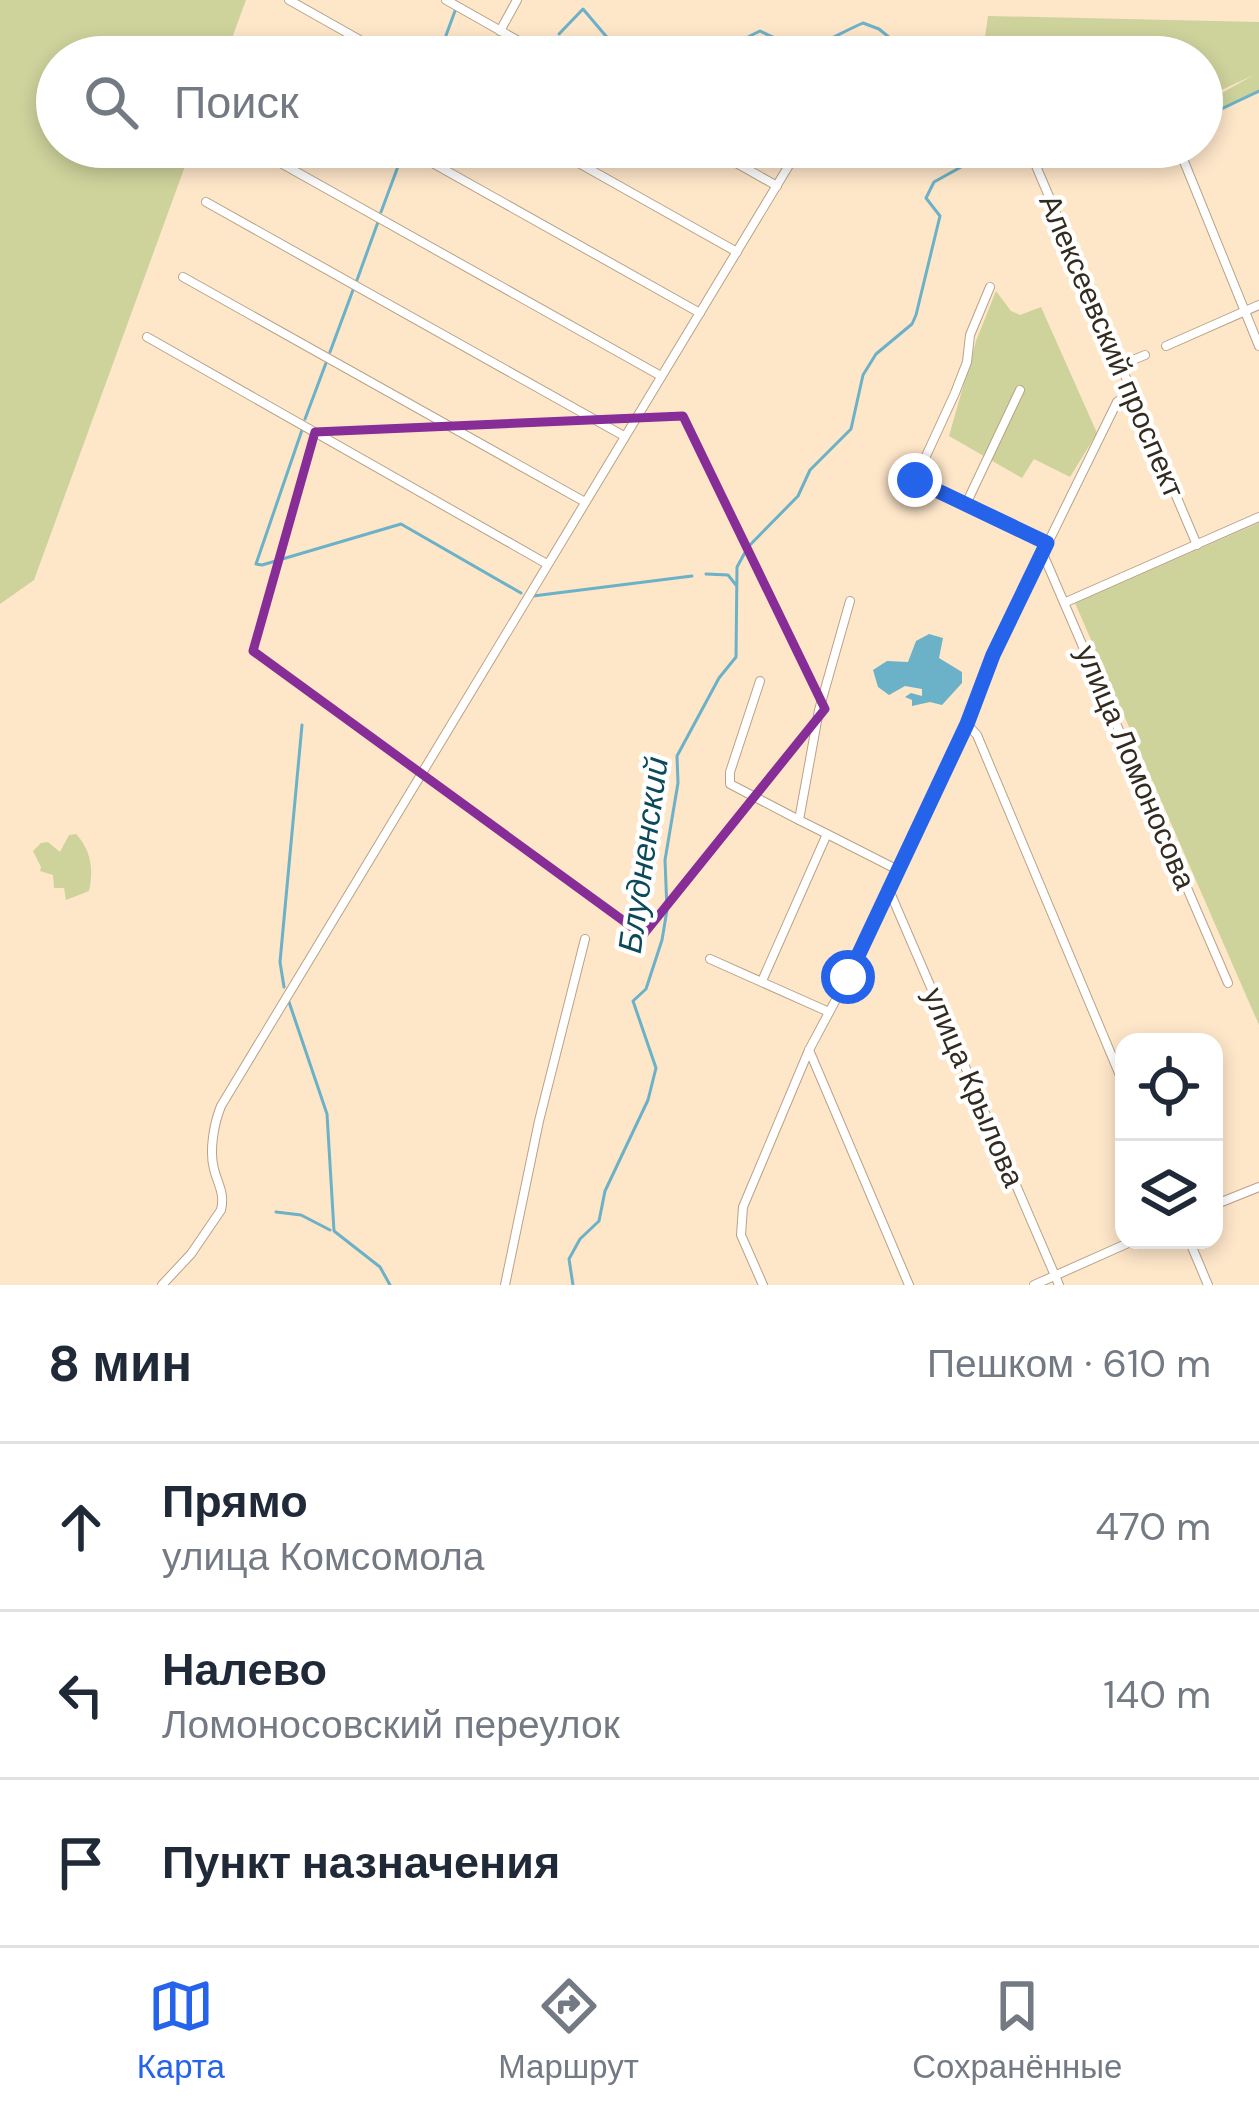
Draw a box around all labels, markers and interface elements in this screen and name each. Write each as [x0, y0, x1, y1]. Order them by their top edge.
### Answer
search box [36, 36, 1223, 168]
icon: search [78, 69, 144, 135]
text: Поиск [174, 73, 299, 132]
street label: Алексеевский проспект [1030, 188, 1194, 504]
route end [888, 453, 942, 507]
street label: улица Ломоносова [1067, 639, 1205, 895]
water label: Блудненский [608, 754, 678, 956]
route start [821, 950, 875, 1004]
street label: улица Крылова [914, 981, 1034, 1193]
map controls [1115, 1033, 1223, 1249]
button: locate [1115, 1033, 1223, 1141]
button: layers [1115, 1141, 1223, 1249]
text: 8 мин [48, 1330, 192, 1397]
text: Пешком · 610 m [927, 1338, 1211, 1389]
text: Прямо [162, 1472, 308, 1531]
icon: ahead [48, 1494, 114, 1560]
text: 470 m [1095, 1501, 1211, 1552]
text: улица Комсомола [162, 1531, 485, 1582]
text: Налево [162, 1640, 327, 1699]
icon: left [48, 1662, 114, 1728]
text: 140 m [1103, 1669, 1211, 1720]
text: Ломоносовский переулок [162, 1699, 620, 1750]
icon: arrive [48, 1830, 114, 1896]
text: Пункт назначения [162, 1833, 560, 1892]
tab: Карта [137, 1973, 225, 2088]
tab: Маршрут [498, 1973, 639, 2088]
tab: Сохранённые [912, 1973, 1122, 2088]

